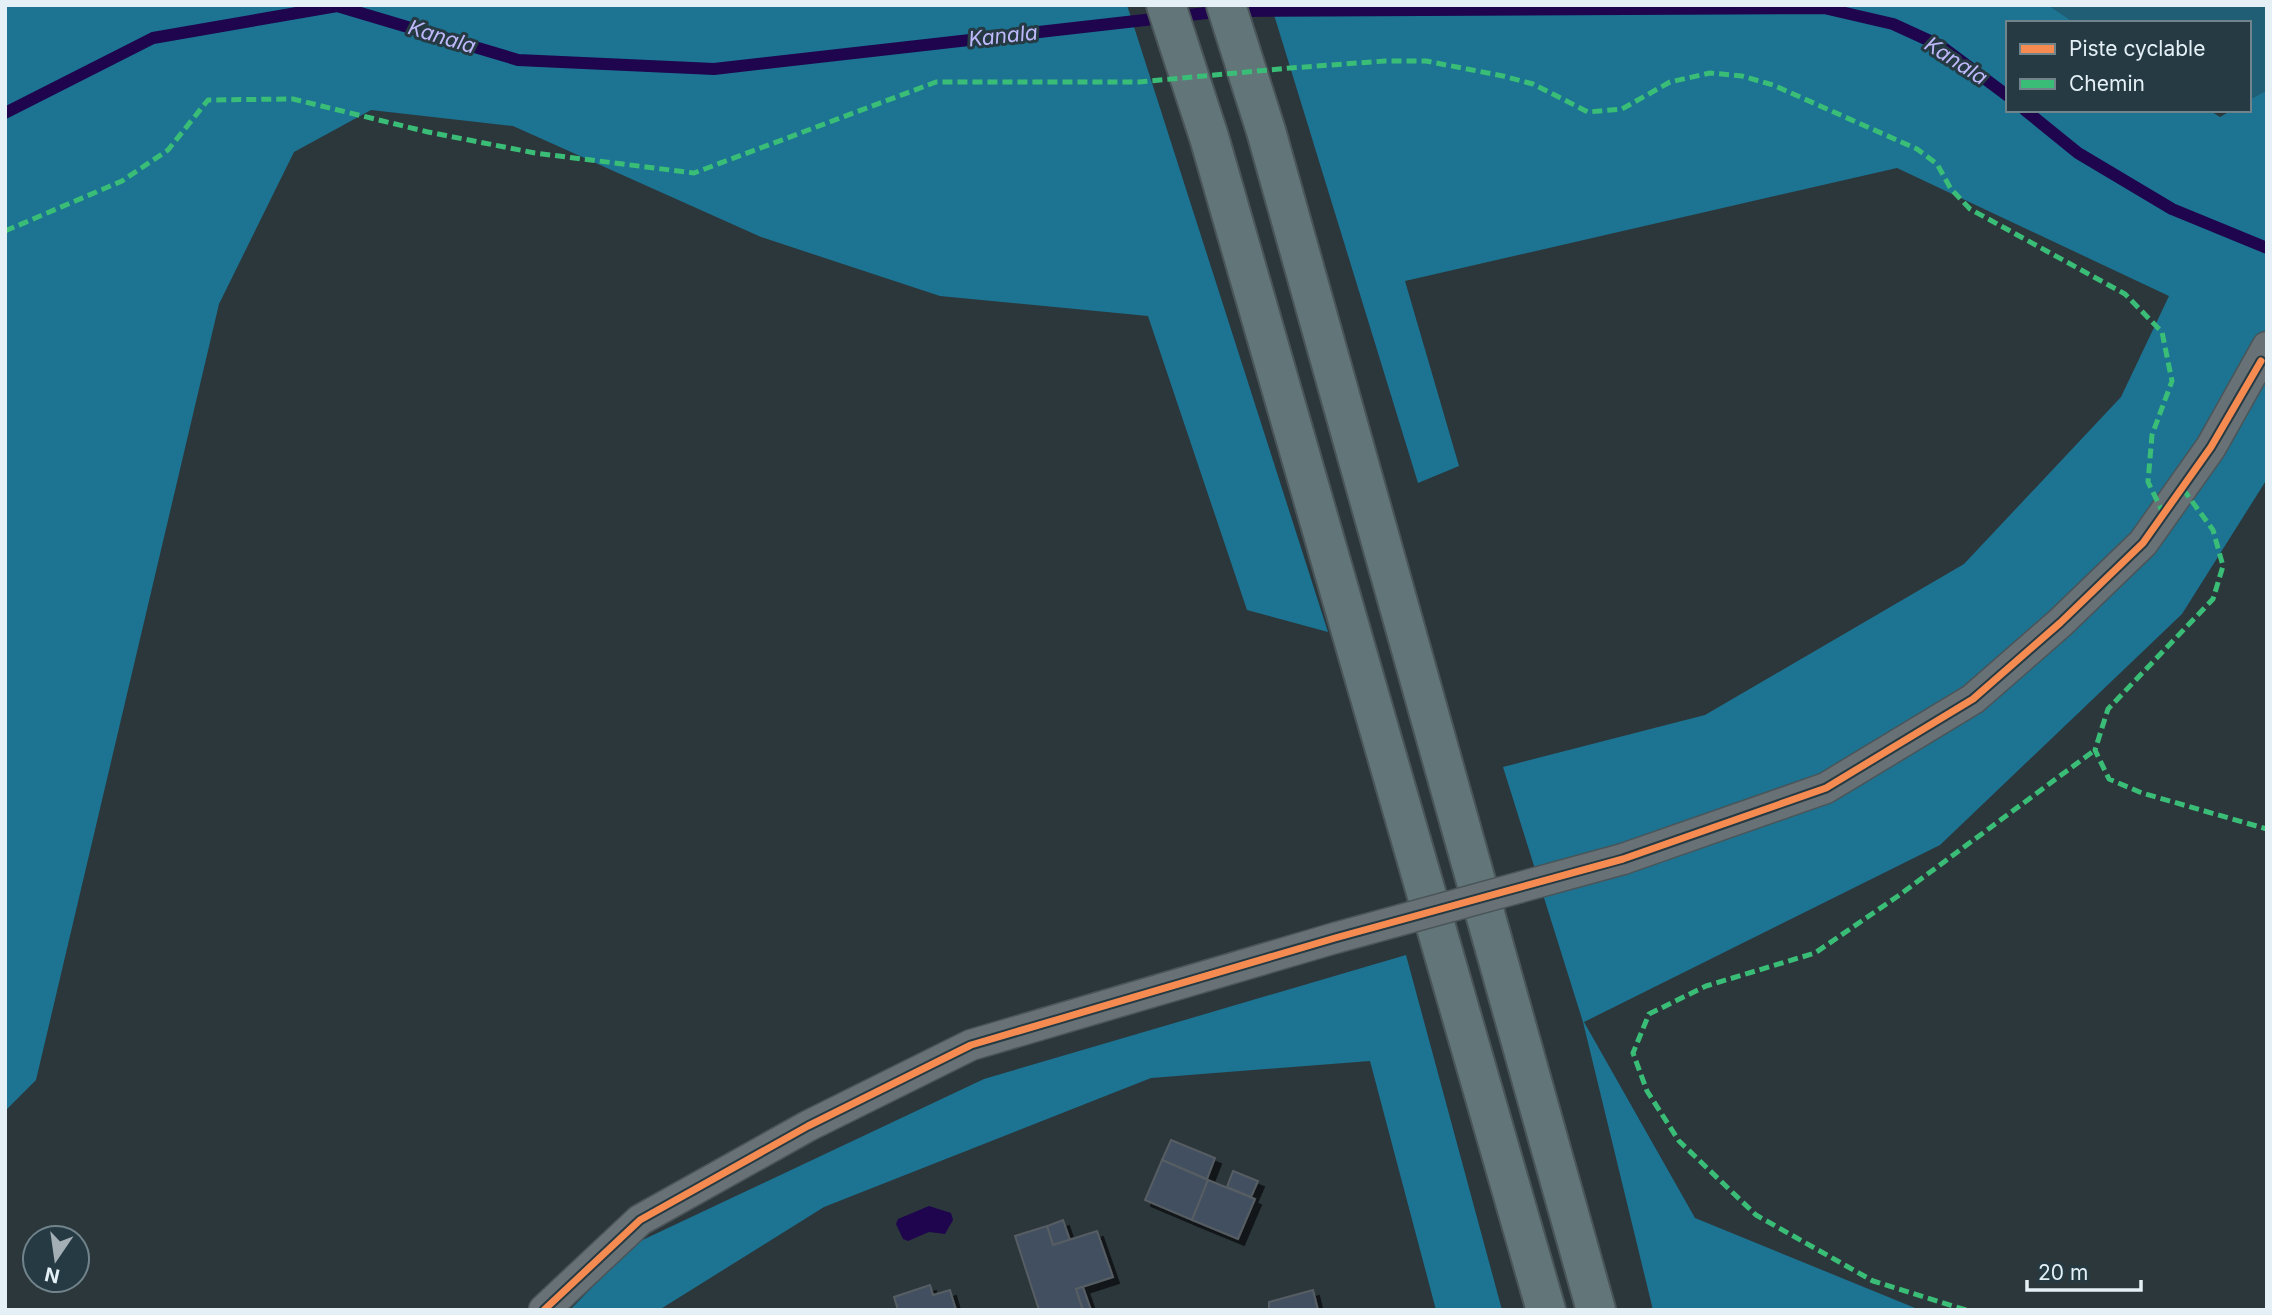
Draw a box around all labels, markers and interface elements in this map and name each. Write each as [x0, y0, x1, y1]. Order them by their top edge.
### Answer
water label: Kanala [405, 14, 479, 59]
water label: Kanala [967, 19, 1039, 52]
legend [2006, 21, 2251, 112]
water label: Kanala [1920, 31, 1992, 90]
text: Piste cyclable [2069, 36, 2205, 61]
text: Chemin [2069, 71, 2145, 96]
north arrow [21, 1224, 91, 1294]
scale bar [2027, 1248, 2141, 1292]
text: 20 m [2038, 1260, 2088, 1285]
text: N [43, 1262, 62, 1288]

